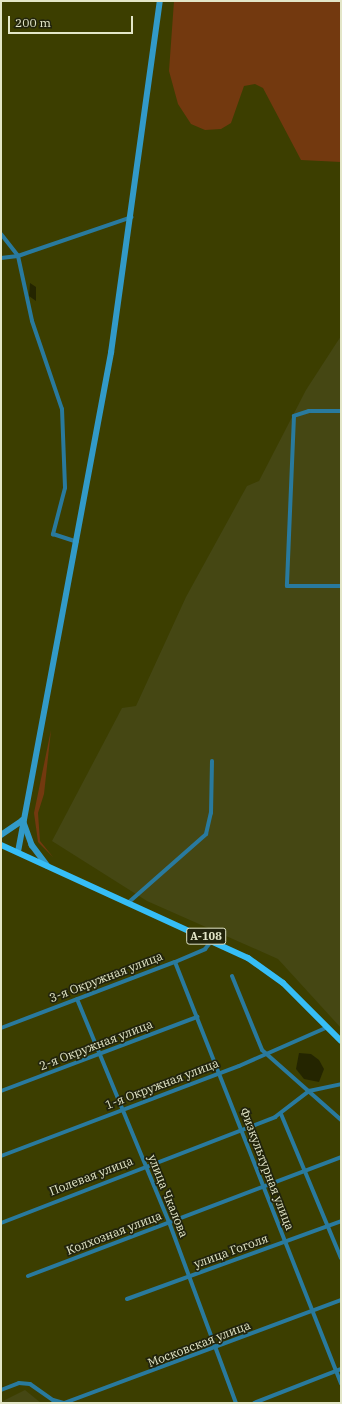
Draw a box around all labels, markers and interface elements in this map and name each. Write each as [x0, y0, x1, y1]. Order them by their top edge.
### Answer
scale bar [10, 8, 135, 34]
text: 200 m [15, 15, 51, 30]
road number: А-108 [186, 927, 226, 945]
street label: 3-я Окружная улица [47, 949, 165, 1005]
street label: 2-я Окружная улица [37, 1017, 155, 1073]
street label: 1-я Окружная улица [103, 1056, 221, 1112]
street label: Физкультурная улица [237, 1106, 297, 1232]
street label: Полевая улица [47, 1153, 135, 1199]
street label: улица Чкалова [145, 1153, 191, 1239]
street label: Колхозная улица [64, 1208, 164, 1258]
street label: улица Гоголя [192, 1231, 270, 1271]
street label: Московская улица [146, 1318, 252, 1370]

